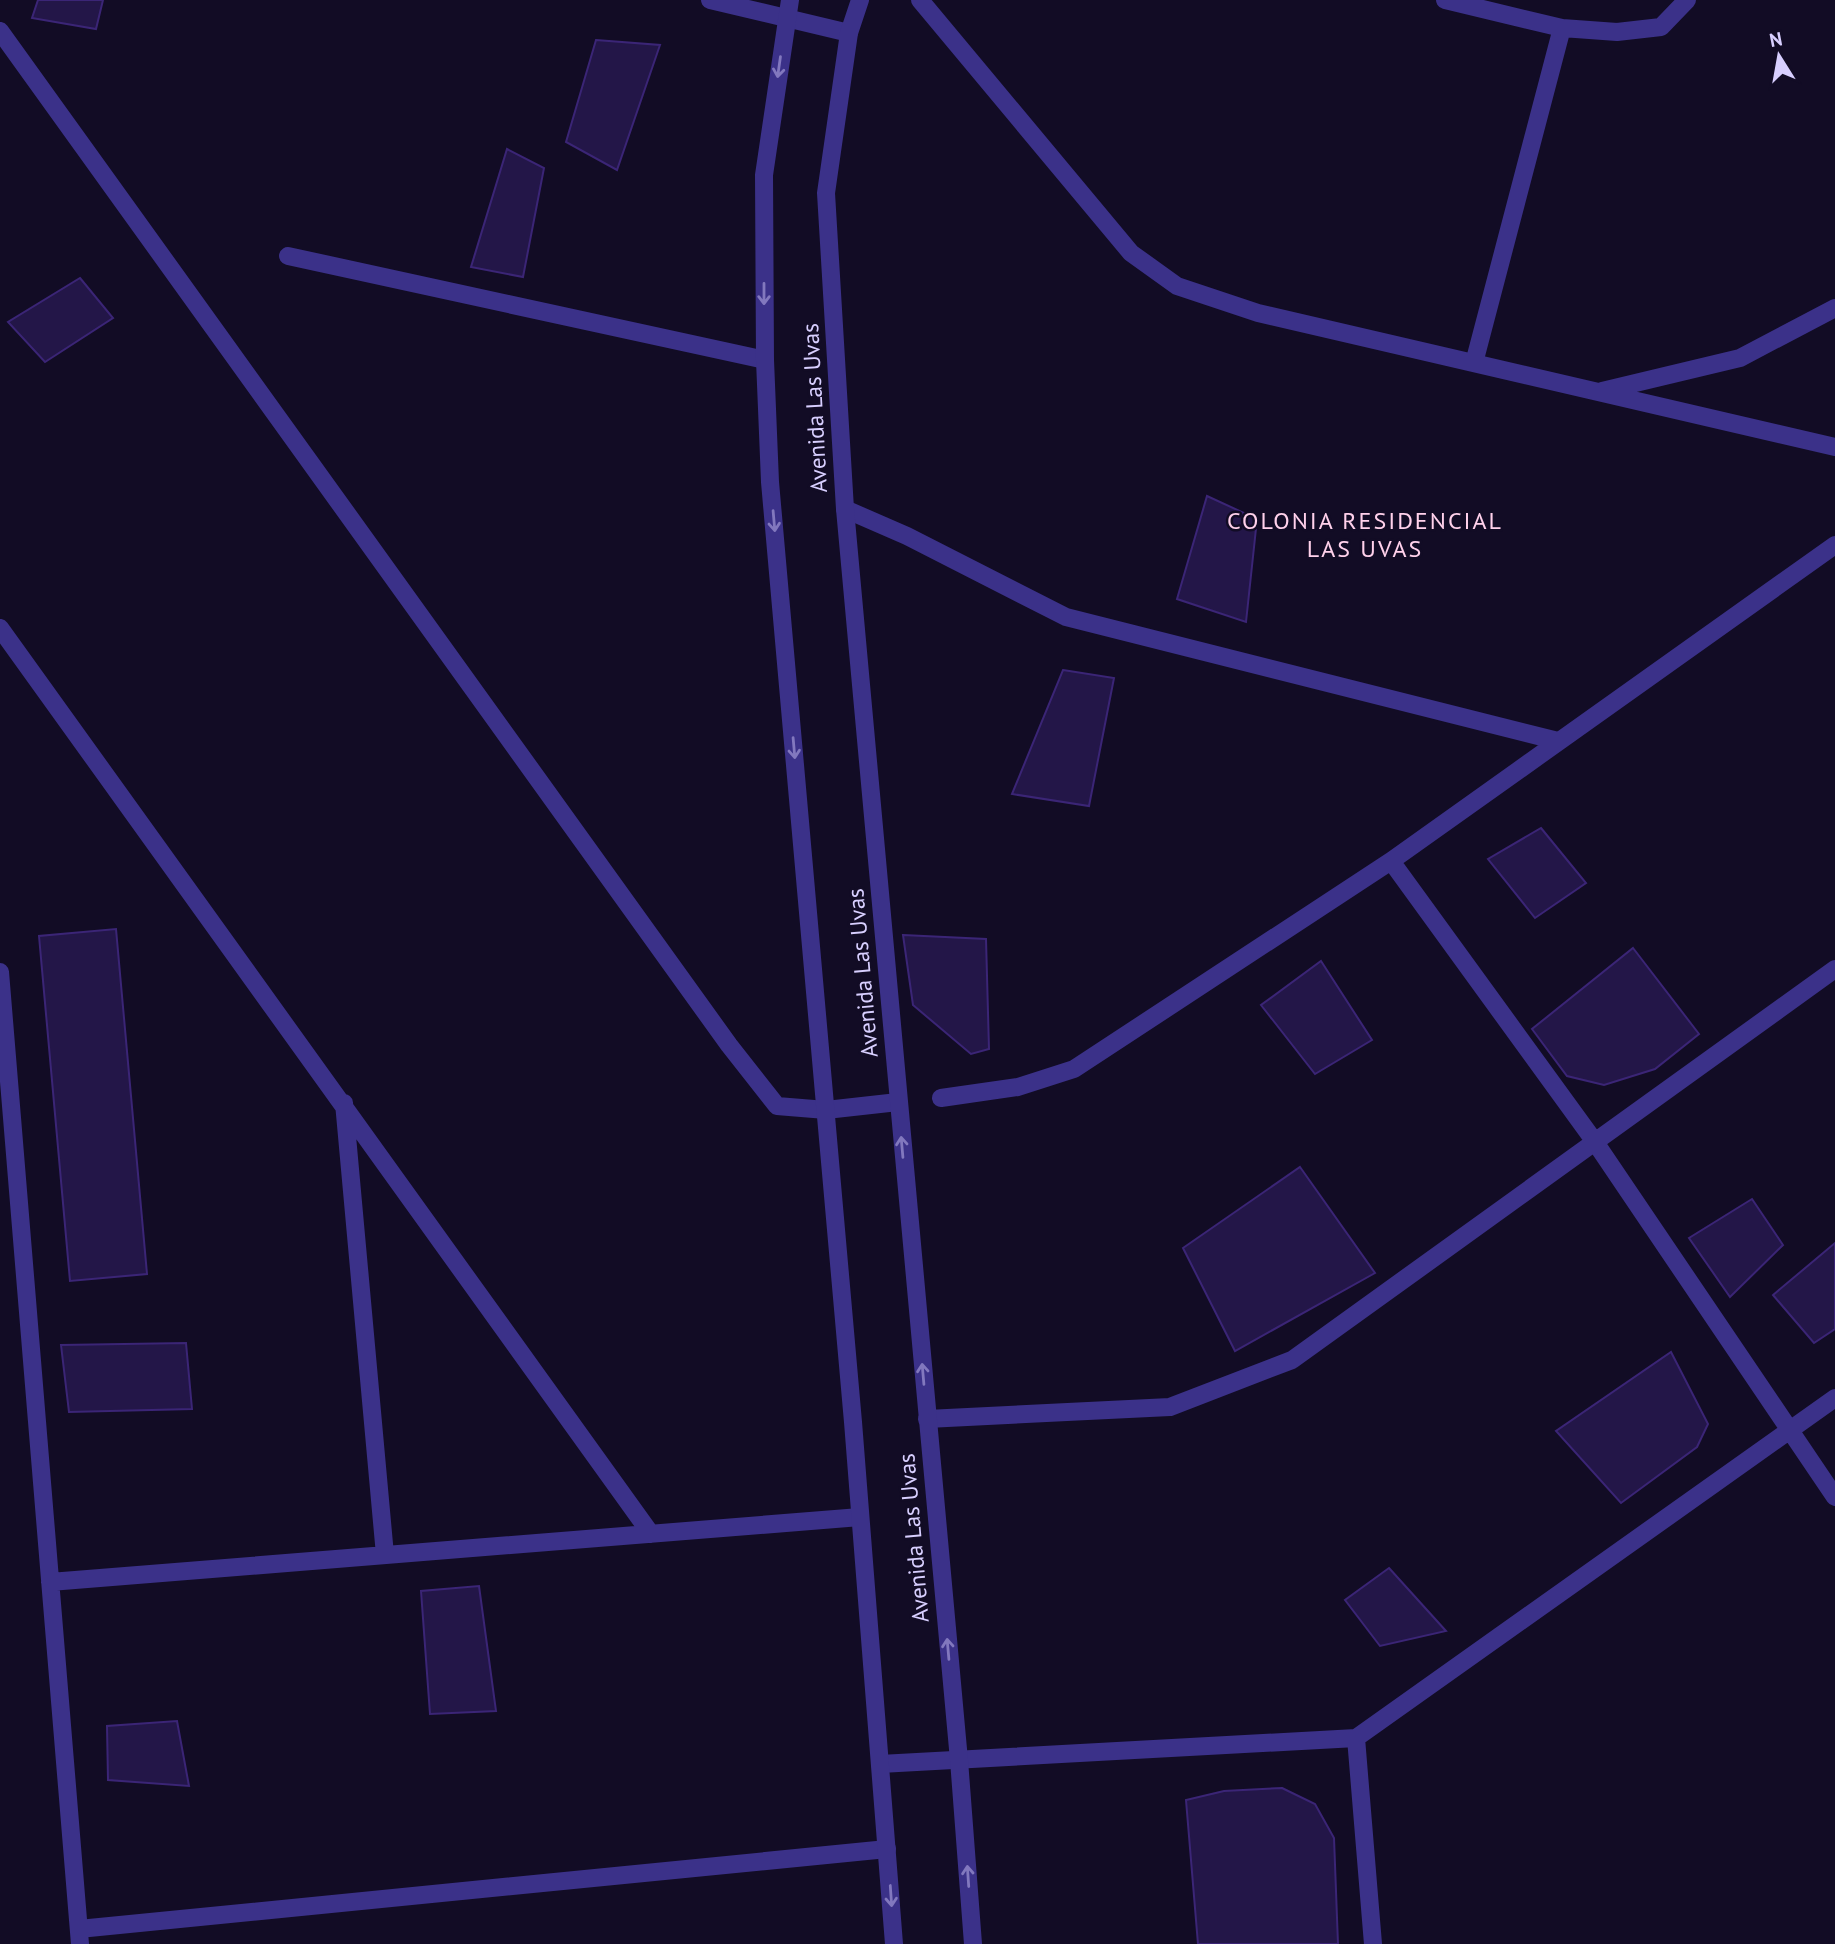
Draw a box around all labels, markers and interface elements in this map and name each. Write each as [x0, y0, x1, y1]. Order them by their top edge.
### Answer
north arrow [1744, 21, 1814, 91]
text: N [1767, 26, 1784, 52]
one-way arrow [772, 55, 785, 78]
one-way arrow [757, 282, 771, 305]
street label: Avenida Las Uvas [795, 323, 833, 493]
district label: COLONIA RESIDENCIAL LAS UVAS [1227, 505, 1503, 564]
one-way arrow [768, 509, 781, 532]
one-way arrow [788, 736, 801, 758]
street label: Avenida Las Uvas [840, 887, 884, 1059]
one-way arrow [895, 1137, 908, 1159]
one-way arrow [916, 1363, 929, 1386]
street label: Avenida Las Uvas [891, 1452, 935, 1624]
one-way arrow [942, 1638, 955, 1661]
one-way arrow [961, 1865, 974, 1888]
one-way arrow [885, 1885, 898, 1907]

